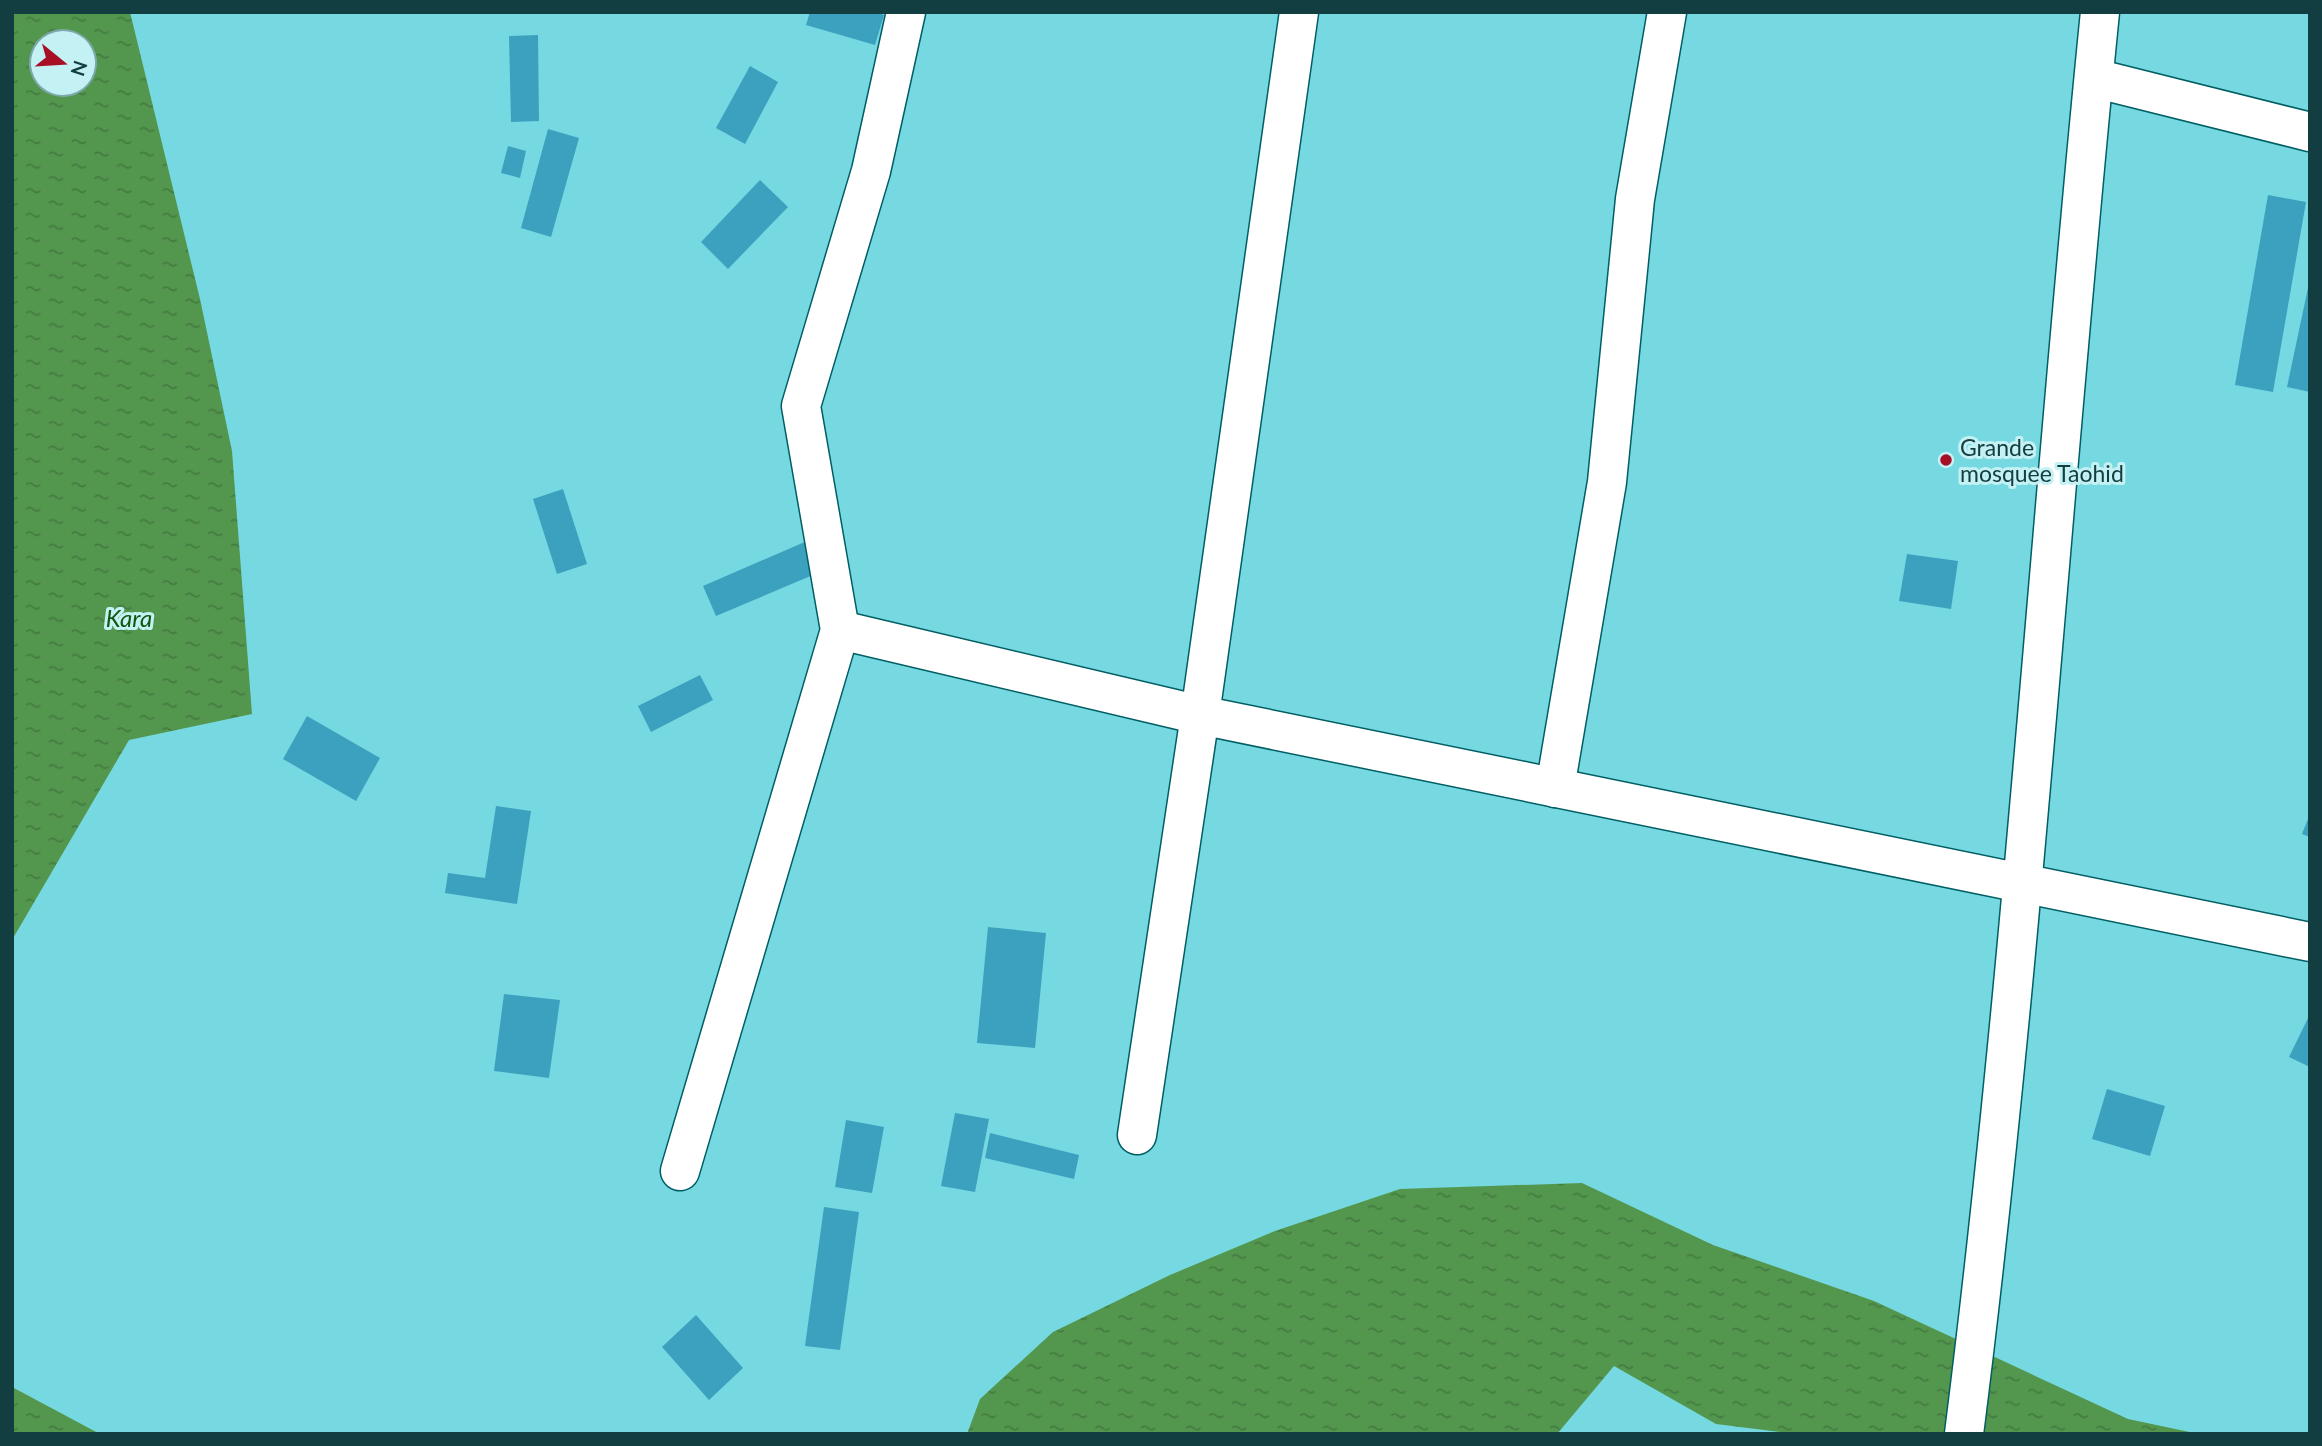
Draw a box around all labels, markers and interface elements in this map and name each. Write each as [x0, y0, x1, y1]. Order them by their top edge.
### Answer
north arrow [28, 28, 98, 98]
text: N [66, 58, 93, 79]
place label: Grande mosquee Taohid [1960, 433, 2124, 487]
marker: Grande mosquee Taohid [1938, 452, 1954, 468]
water label: Kara [106, 603, 152, 632]

